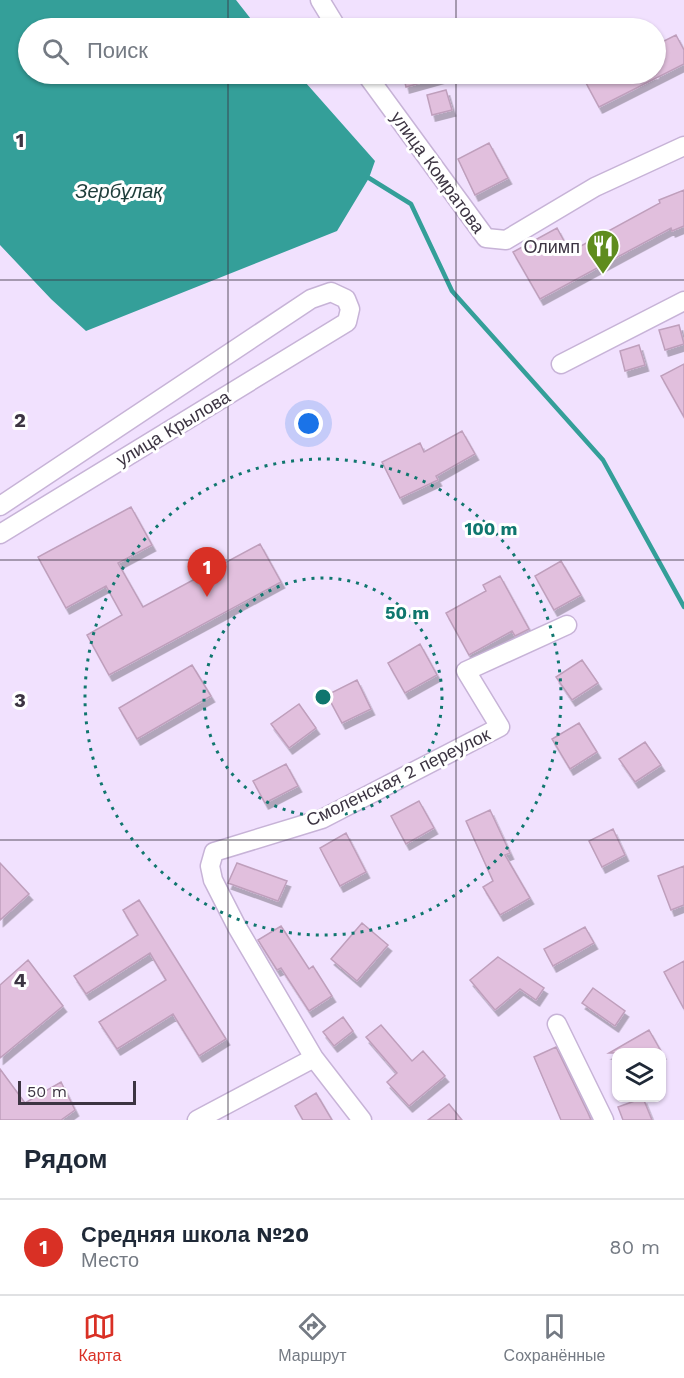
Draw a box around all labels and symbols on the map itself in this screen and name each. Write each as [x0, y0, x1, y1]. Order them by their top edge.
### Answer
street label: улица Комратова [387, 107, 490, 238]
text: 1 [16, 128, 24, 152]
water label: Зербұлақ [75, 179, 164, 203]
restaurant icon: Олимп [585, 228, 621, 275]
place label: Олимп [524, 236, 580, 257]
street label: улица Крылова [112, 385, 235, 470]
text: 2 [14, 408, 26, 432]
your location [294, 409, 323, 438]
text: 100 m [464, 518, 518, 539]
pin: 1 [188, 548, 226, 597]
text: 50 m [385, 602, 429, 623]
centre of rings [313, 687, 333, 707]
text: 3 [14, 688, 26, 712]
street label: Смоленская 2 переулок [303, 723, 493, 831]
text: 4 [14, 968, 27, 992]
scale bar [18, 1078, 136, 1106]

